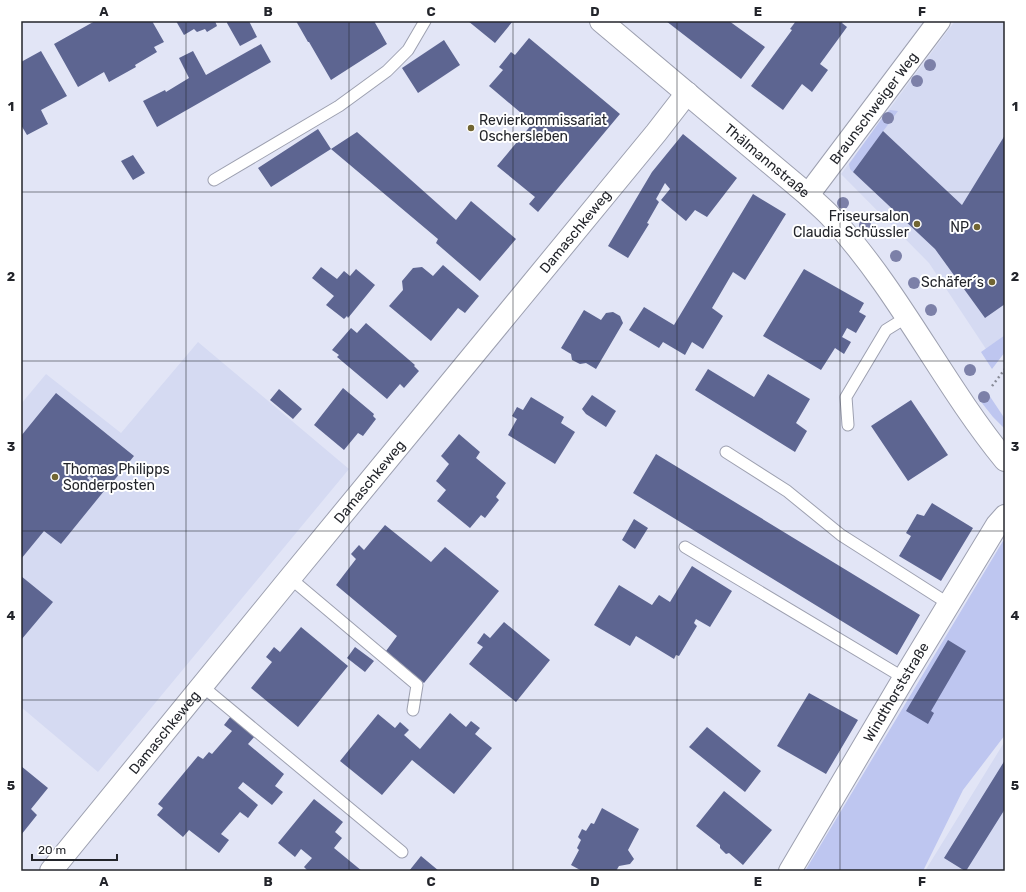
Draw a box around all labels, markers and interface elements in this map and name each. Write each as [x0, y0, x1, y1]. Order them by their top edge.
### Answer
text: A [99, 4, 109, 19]
text: B [263, 4, 273, 19]
text: C [426, 4, 436, 19]
text: D [590, 4, 600, 19]
text: E [754, 4, 762, 19]
text: F [918, 4, 926, 19]
street label: Braunschweiger Weg [826, 49, 922, 168]
text: 1 [8, 99, 14, 114]
text: 1 [1012, 99, 1018, 114]
place label: Revierkommissariat Oschersleben [479, 112, 608, 145]
street label: Thälmannstraße [721, 120, 813, 202]
marker: Revierkommissariat Oschersleben [466, 123, 476, 133]
street label: Damaschkeweg [536, 187, 615, 277]
place label: Friseursalon Claudia Schüssler [793, 208, 910, 241]
marker: Friseursalon Claudia Schüssler [912, 219, 922, 229]
place label: NP [950, 219, 969, 236]
marker: NP [972, 222, 982, 232]
text: 2 [7, 269, 15, 284]
text: 2 [1011, 269, 1019, 284]
place label: Schäfer´s [921, 274, 984, 291]
marker: Schäfer´s [987, 277, 997, 287]
street label: Damaschkeweg [331, 437, 409, 527]
text: 3 [7, 439, 16, 454]
text: 3 [1011, 439, 1020, 454]
place label: Thomas Philipps Sonderposten [63, 461, 170, 494]
marker: Thomas Philipps Sonderposten [50, 472, 60, 482]
text: 4 [7, 608, 16, 623]
text: 4 [1011, 608, 1020, 623]
street label: Windthorststraße [860, 639, 933, 745]
street label: Damaschkeweg [125, 687, 204, 778]
text: 5 [7, 778, 15, 793]
text: 5 [1011, 778, 1019, 793]
scale bar [32, 836, 117, 862]
text: 20 m [38, 843, 66, 857]
text: A [99, 874, 109, 889]
text: B [263, 874, 273, 889]
text: C [426, 874, 436, 889]
text: D [590, 874, 600, 889]
text: E [754, 874, 762, 889]
text: F [918, 874, 926, 889]

